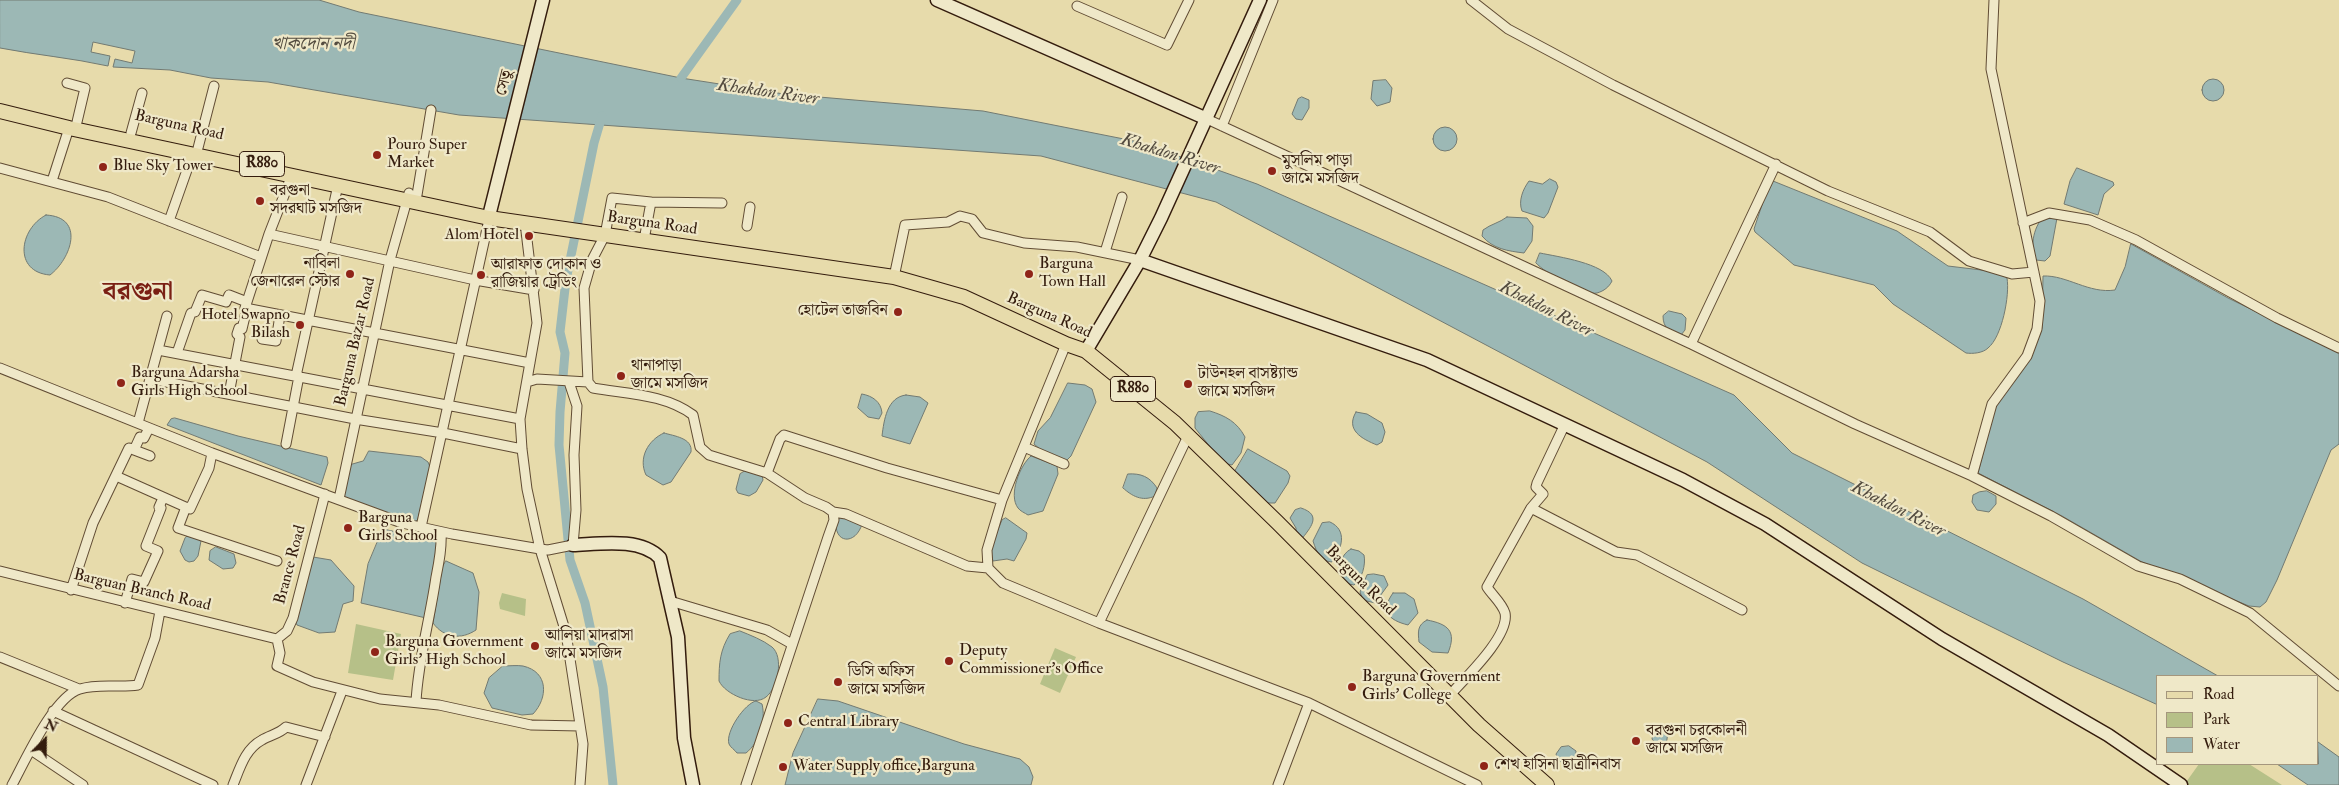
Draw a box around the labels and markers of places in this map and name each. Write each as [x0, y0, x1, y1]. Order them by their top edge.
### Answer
place label: Pouro Super Market [387, 136, 467, 174]
marker: Pouro Super Market [371, 149, 383, 161]
place label: মুসলিম পাড়া জামে মসজিদ [1282, 152, 1359, 190]
place label: Blue Sky Tower [113, 157, 213, 177]
marker: Blue Sky Tower [97, 161, 109, 173]
marker: মুসলিম পাড়া জামে মসজিদ [1266, 165, 1278, 177]
place label: বরগুনা সদরঘাট মসজিদ [270, 182, 362, 220]
marker: বরগুনা সদরঘাট মসজিদ [254, 195, 266, 207]
place label: Alom Hotel [445, 226, 519, 246]
marker: Alom Hotel [523, 230, 535, 242]
place label: নাবিলা জেনারেল স্টোর [250, 255, 340, 293]
place label: Barguna Town Hall [1039, 255, 1106, 293]
place label: আরাফাত দোকান ও রাজিয়ার ট্রেডিং [491, 256, 601, 294]
marker: নাবিলা জেনারেল স্টোর [344, 268, 356, 280]
marker: Barguna Town Hall [1023, 268, 1035, 280]
marker: আরাফাত দোকান ও রাজিয়ার ট্রেডিং [475, 269, 487, 281]
place label: হোটেল তাজবিন [797, 302, 888, 322]
place label: Hotel Swapno Bilash [201, 306, 290, 344]
marker: হোটেল তাজবিন [892, 306, 904, 318]
marker: Hotel Swapno Bilash [294, 319, 306, 331]
place label: থানাপাড়া জামে মসজিদ [631, 357, 708, 395]
place label: Barguna Adarsha Girls High School [131, 364, 248, 402]
place label: টাউনহল বাসষ্ট্যান্ড জামে মসজিদ [1198, 365, 1298, 403]
marker: থানাপাড়া জামে মসজিদ [615, 370, 627, 382]
marker: Barguna Adarsha Girls High School [115, 377, 127, 389]
marker: টাউনহল বাসষ্ট্যান্ড জামে মসজিদ [1182, 378, 1194, 390]
place label: Barguna Girls School [358, 509, 438, 547]
marker: Barguna Girls School [342, 522, 354, 534]
place label: আলিয়া মাদরাসা জামে মসজিদ [545, 627, 633, 665]
place label: Barguna Government Girls' High School [385, 633, 524, 671]
marker: আলিয়া মাদরাসা জামে মসজিদ [529, 640, 541, 652]
place label: Deputy Commissioner's Office [959, 642, 1103, 680]
marker: Barguna Government Girls' High School [369, 646, 381, 658]
marker: Deputy Commissioner's Office [943, 655, 955, 667]
place label: ডিসি অফিস জামে মসজিদ [848, 663, 925, 701]
place label: Barguna Government Girls' College [1362, 668, 1501, 706]
marker: ডিসি অফিস জামে মসজিদ [832, 676, 844, 688]
marker: Barguna Government Girls' College [1346, 681, 1358, 693]
place label: Central Library [798, 713, 899, 733]
marker: Central Library [782, 717, 794, 729]
place label: বরগুনা চরকোলনী জামে মসজিদ [1646, 722, 1747, 760]
marker: বরগুনা চরকোলনী জামে মসজিদ [1630, 735, 1642, 747]
place label: শেখ হাসিনা ছাত্রীনিবাস [1494, 756, 1621, 776]
place label: Water Supply office,Barguna [793, 757, 975, 777]
marker: শেখ হাসিনা ছাত্রীনিবাস [1478, 760, 1490, 772]
marker: Water Supply office,Barguna [777, 761, 789, 773]

